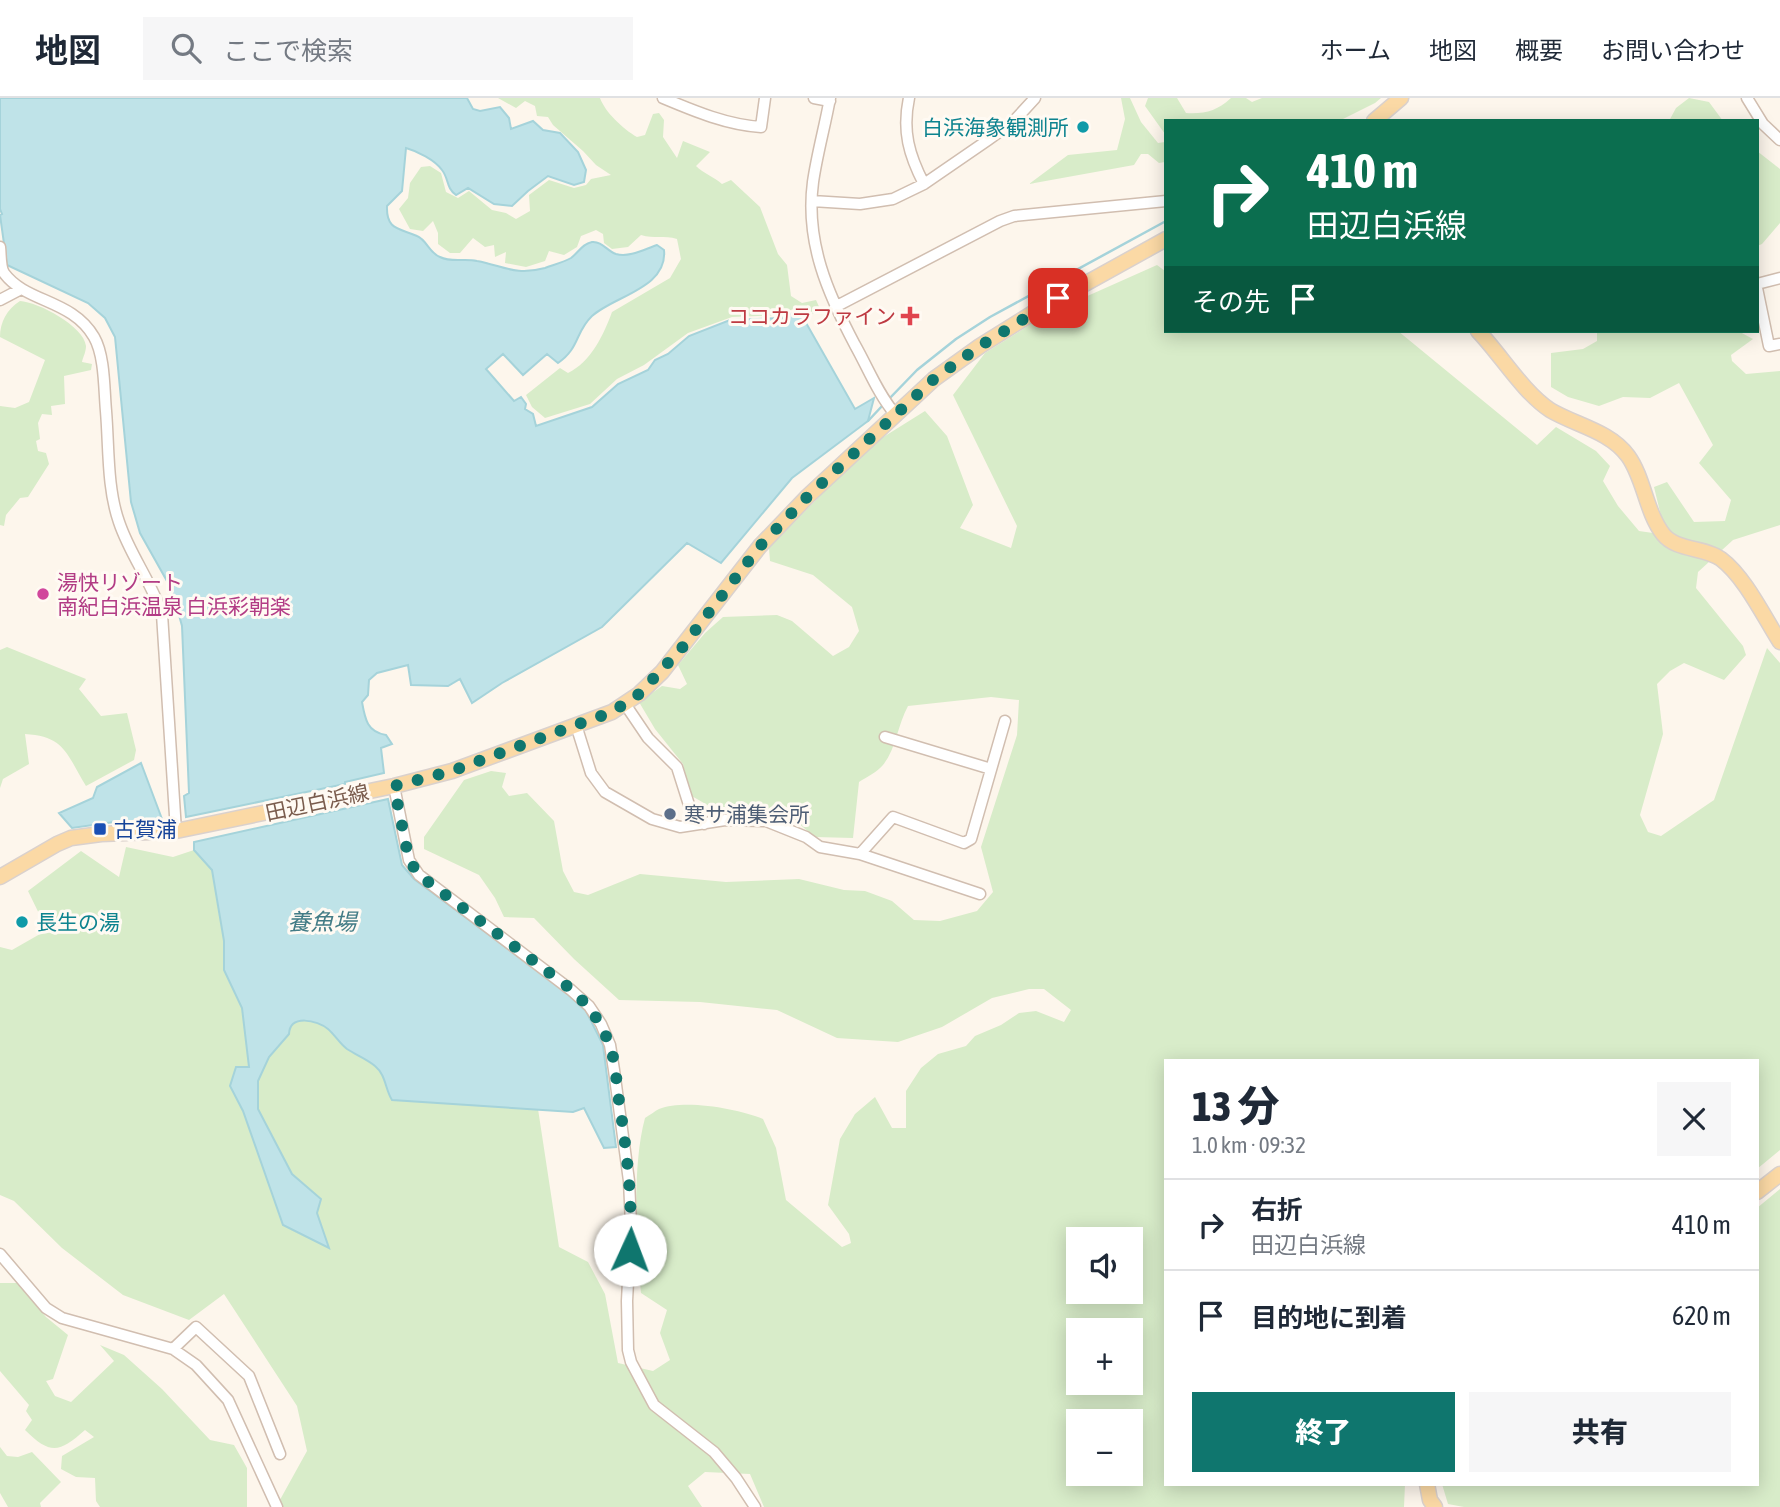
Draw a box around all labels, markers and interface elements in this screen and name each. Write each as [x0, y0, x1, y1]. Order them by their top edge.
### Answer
search box [143, 17, 633, 80]
icon: search [167, 29, 205, 67]
text: 地図 [35, 31, 101, 69]
text: ここで検索 [223, 36, 353, 66]
text: ホーム [1320, 37, 1391, 64]
text: 地図 [1429, 37, 1477, 64]
text: 概要 [1515, 37, 1563, 64]
text: お問い合わせ [1601, 37, 1745, 64]
place label: 白浜海象観測所 [922, 115, 1069, 139]
marker: 白浜海象観測所 [1075, 119, 1091, 135]
text: 410 m [1307, 142, 1418, 198]
icon: right [1192, 147, 1283, 238]
text: 田辺白浜線 [1307, 207, 1467, 244]
pin [1028, 268, 1088, 328]
icon: arrive [1039, 279, 1077, 317]
icon: arrive [1284, 280, 1322, 318]
text: その先 [1192, 287, 1270, 317]
place label: ココカラファイン [728, 304, 896, 328]
marker: ココカラファイン [902, 308, 918, 324]
place label: 湯快リゾート 南紀白浜温泉 白浜彩朝楽 [57, 570, 291, 618]
marker: 湯快リゾート 南紀白浜温泉 白浜彩朝楽 [35, 586, 51, 602]
street label: 田辺白浜線 [263, 779, 371, 825]
place label: 寒サ浦集会所 [684, 802, 810, 826]
marker: 寒サ浦集会所 [662, 806, 678, 822]
place label: 古賀浦 [114, 817, 177, 841]
marker: 古賀浦 [92, 821, 108, 837]
water label: 養魚場 [288, 909, 360, 935]
place label: 長生の湯 [36, 910, 120, 934]
marker: 長生の湯 [14, 914, 30, 930]
text: 13 分 [1192, 1082, 1279, 1130]
button: close [1657, 1082, 1731, 1156]
text: 1.0 km · 09:32 [1192, 1132, 1306, 1158]
text: 右折 [1251, 1195, 1303, 1225]
icon: right [1192, 1206, 1230, 1244]
text: 410 m [1672, 1210, 1731, 1240]
position arrow [593, 1213, 667, 1287]
map controls [1066, 1227, 1143, 1486]
button: sound [1066, 1227, 1143, 1304]
text: 田辺白浜線 [1251, 1232, 1366, 1258]
icon: arrive [1192, 1297, 1230, 1335]
text: 620 m [1672, 1301, 1731, 1331]
text: 目的地に到着 [1251, 1303, 1407, 1333]
button: + [1066, 1318, 1143, 1395]
button: 終了 [1192, 1392, 1455, 1472]
button: 共有 [1469, 1392, 1731, 1472]
button: − [1066, 1409, 1143, 1486]

